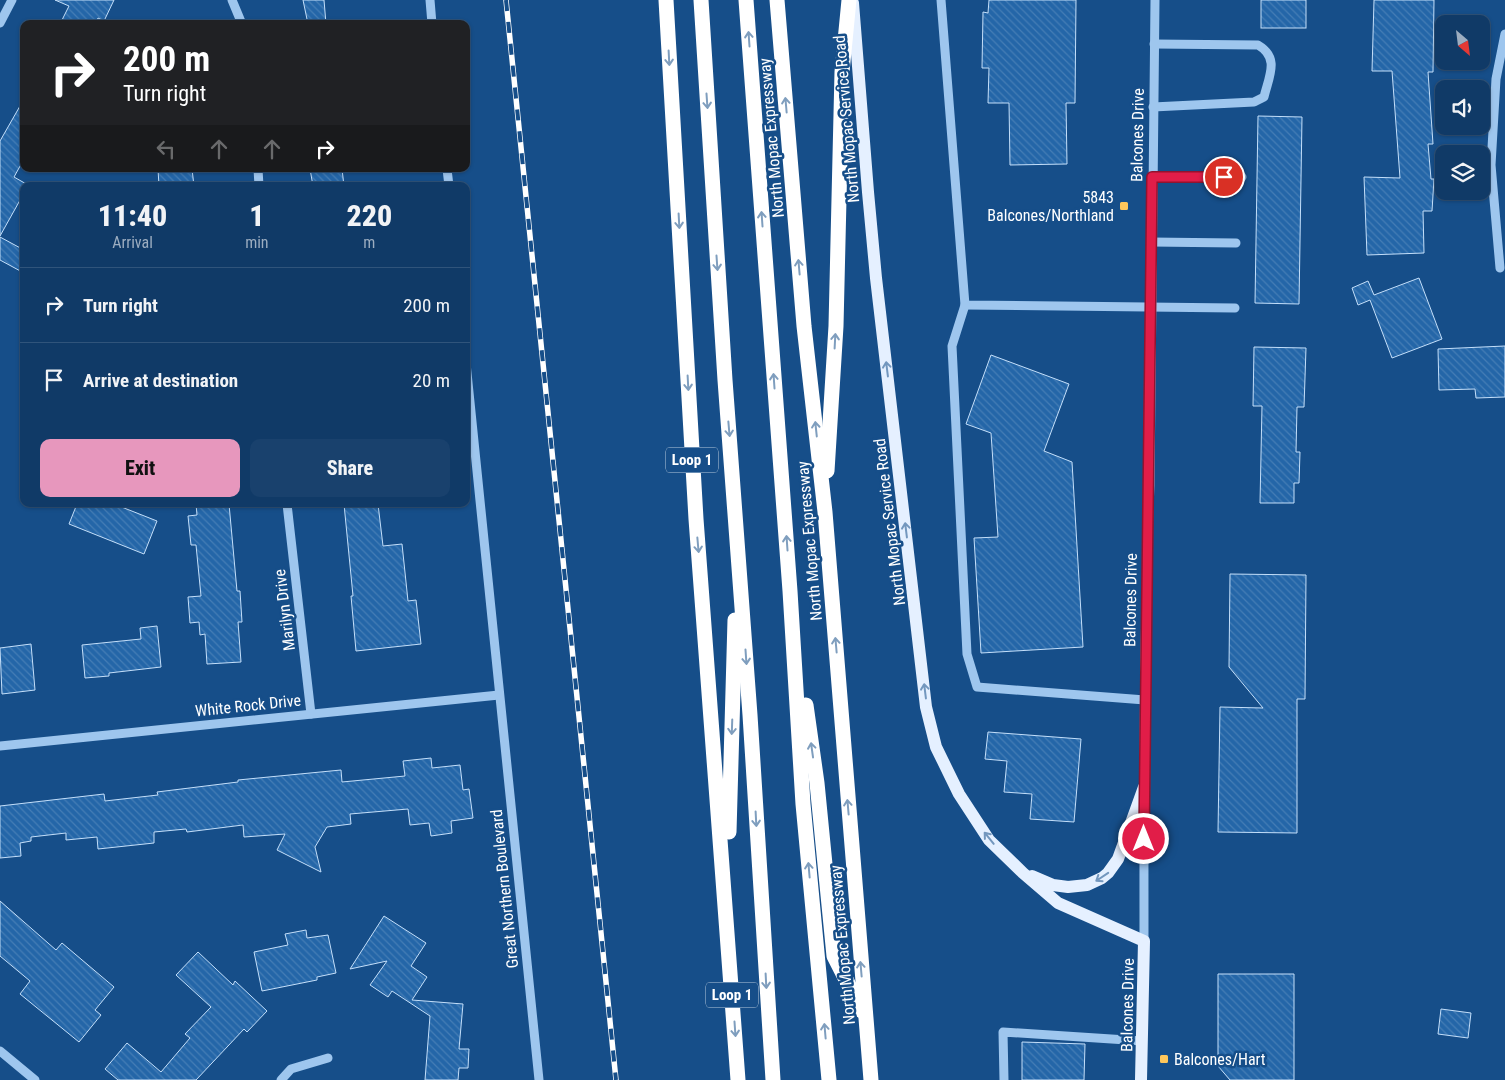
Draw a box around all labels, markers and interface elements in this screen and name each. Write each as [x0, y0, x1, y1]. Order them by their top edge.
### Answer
north arrow [1435, 15, 1490, 70]
map controls [1435, 15, 1490, 200]
one-way arrow [744, 31, 753, 47]
street label: North Mopac Service Road [830, 34, 863, 204]
text: 200 m [123, 39, 210, 80]
icon: right [40, 40, 105, 105]
one-way arrow [665, 50, 674, 66]
street label: North Mopac Expressway [755, 57, 788, 219]
button: sound [1435, 80, 1490, 135]
text: Turn right [123, 81, 206, 106]
street label: Balcones Drive [1127, 88, 1148, 182]
one-way arrow [703, 93, 712, 109]
one-way arrow [781, 97, 791, 113]
icon: left [152, 135, 180, 163]
icon: ahead [205, 135, 233, 163]
icon: ahead [258, 135, 286, 163]
icon: right [311, 135, 339, 163]
button: layers [1435, 145, 1490, 200]
pin [1203, 156, 1245, 198]
icon: arrive [1210, 163, 1238, 191]
place label: 5843 Balcones/Northland [987, 188, 1114, 225]
text: 11:40 [98, 198, 167, 233]
text: 1 [249, 198, 264, 233]
text: 220 [346, 198, 392, 233]
marker: 5843 Balcones/Northland [1118, 200, 1130, 212]
one-way arrow [757, 211, 767, 227]
one-way arrow [674, 212, 683, 228]
text: Arrival [112, 233, 153, 252]
text: min [245, 233, 269, 252]
text: m [363, 233, 375, 252]
one-way arrow [713, 255, 722, 271]
one-way arrow [795, 259, 804, 275]
icon: right [40, 291, 68, 319]
text: Turn right [83, 294, 158, 317]
text: 200 m [403, 294, 450, 317]
one-way arrow [830, 333, 839, 349]
one-way arrow [882, 361, 892, 377]
icon: arrive [40, 366, 68, 394]
text: Arrive at destination [83, 369, 238, 392]
text: 20 m [413, 369, 450, 392]
one-way arrow [769, 373, 779, 389]
one-way arrow [683, 375, 692, 391]
one-way arrow [724, 420, 733, 436]
one-way arrow [811, 421, 821, 437]
street label: North Mopac Service Road [870, 437, 909, 607]
button: Exit [40, 439, 240, 497]
button: Share [250, 439, 450, 497]
road number: Loop 1 [666, 448, 718, 472]
street label: North Mopac Expressway [793, 460, 826, 622]
one-way arrow [901, 522, 911, 538]
one-way arrow [782, 535, 791, 551]
one-way arrow [693, 537, 702, 553]
street label: Balcones Drive [1120, 553, 1141, 647]
street label: Marilyn Drive [270, 568, 299, 652]
one-way arrow [831, 637, 840, 653]
one-way arrow [741, 649, 751, 665]
one-way arrow [920, 684, 930, 700]
street label: White Rock Drive [194, 690, 302, 720]
one-way arrow [727, 719, 736, 735]
one-way arrow [807, 742, 817, 758]
one-way arrow [844, 799, 853, 815]
street label: Great Northern Boulevard [487, 808, 522, 969]
one-way arrow [752, 811, 761, 827]
position arrow [1117, 812, 1169, 864]
one-way arrow [984, 831, 994, 845]
one-way arrow [804, 862, 814, 878]
street label: North Mopac Expressway [826, 864, 859, 1026]
one-way arrow [1095, 872, 1109, 882]
street label: Balcones Drive [1117, 958, 1138, 1052]
one-way arrow [857, 961, 866, 977]
one-way arrow [761, 973, 771, 989]
road number: Loop 1 [706, 982, 758, 1008]
one-way arrow [730, 1020, 739, 1036]
one-way arrow [820, 1024, 829, 1040]
place label: Balcones/Hart [1174, 1050, 1266, 1069]
marker: Balcones/Hart [1158, 1053, 1170, 1065]

